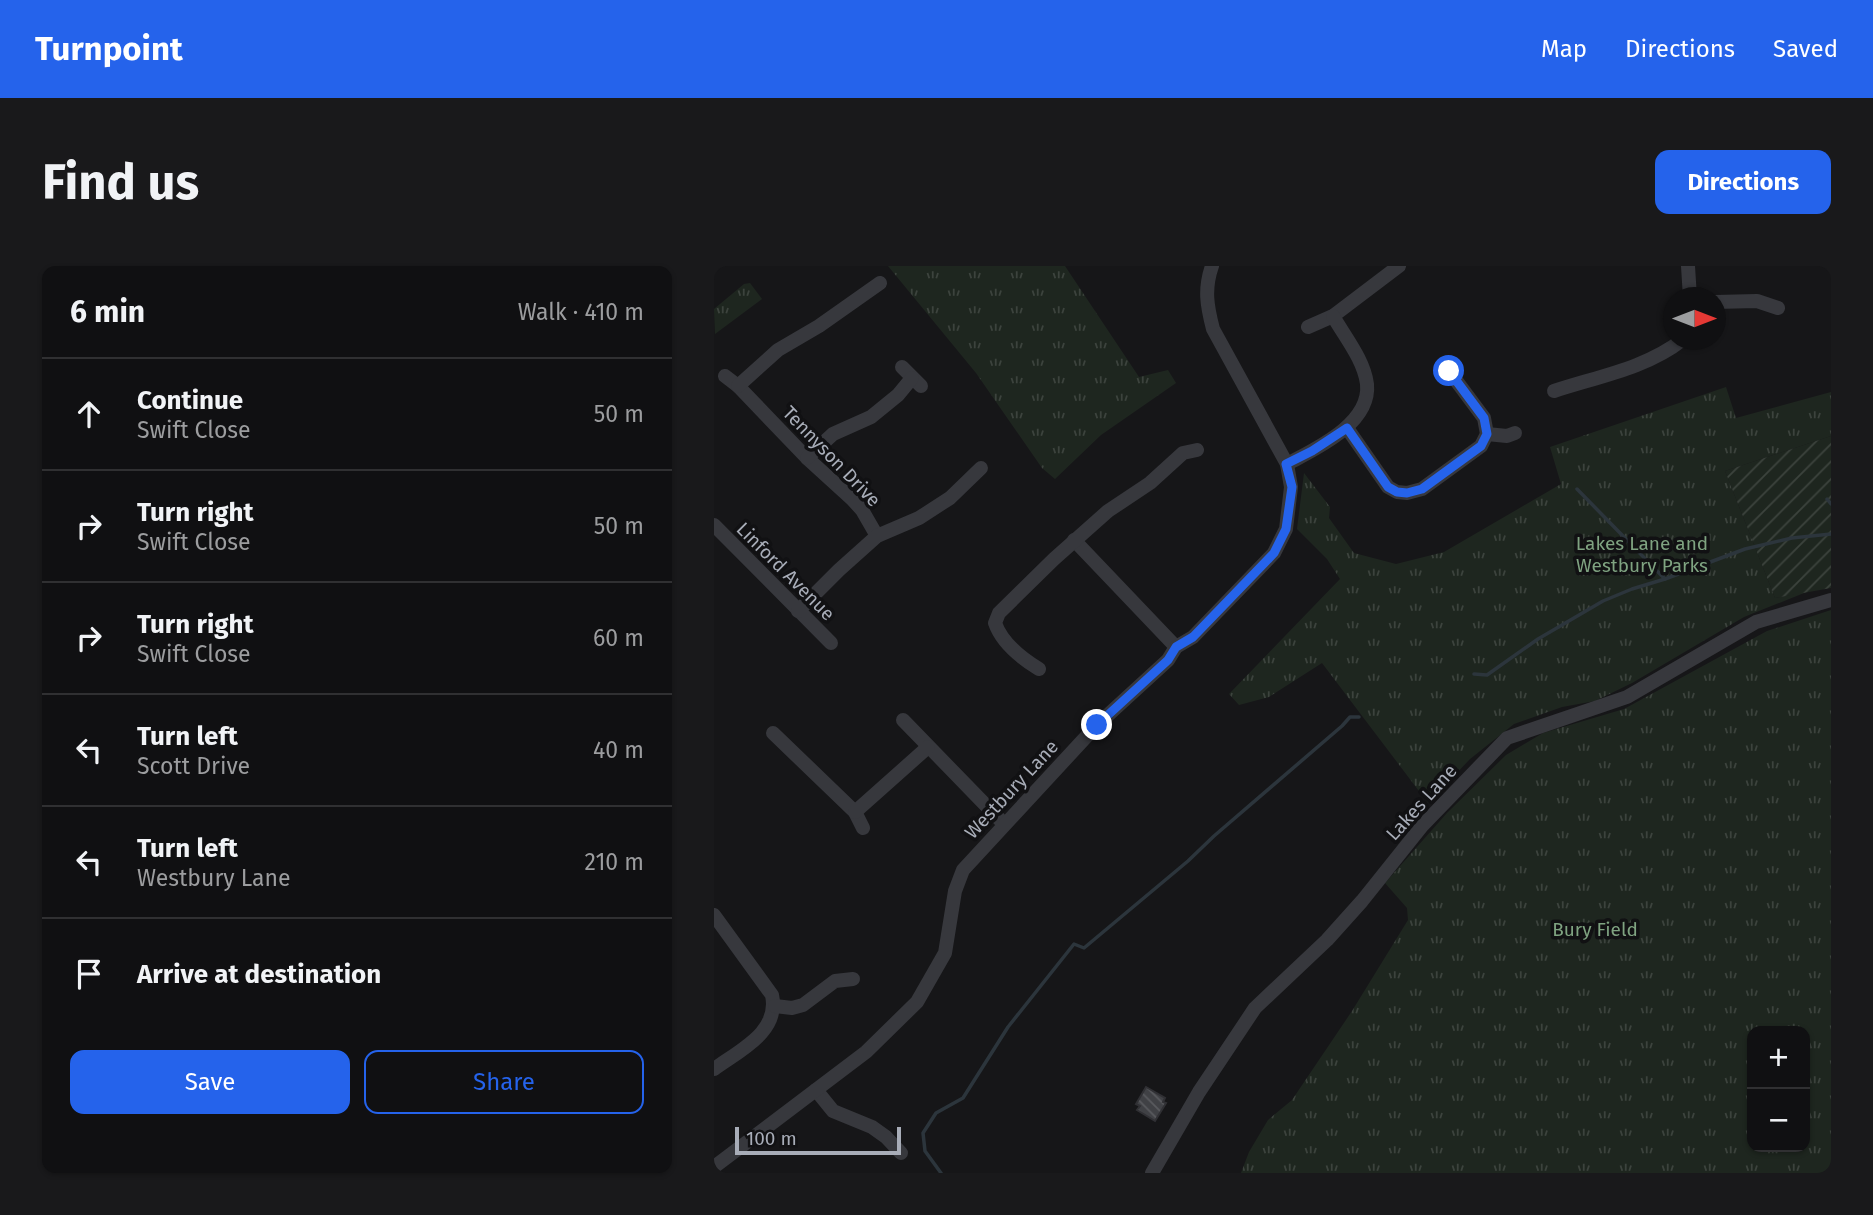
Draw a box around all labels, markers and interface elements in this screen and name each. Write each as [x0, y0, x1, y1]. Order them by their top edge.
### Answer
text: Turnpoint [35, 29, 183, 69]
text: Map [1541, 35, 1587, 63]
text: Directions [1625, 35, 1735, 63]
text: Saved [1773, 35, 1838, 63]
button: Directions [1655, 150, 1831, 214]
text: Find us [42, 153, 199, 212]
north arrow [1663, 287, 1726, 350]
text: 6 min [70, 294, 145, 330]
text: Walk · 410 m [518, 298, 644, 326]
route start [1433, 355, 1464, 386]
text: Continue [137, 385, 243, 416]
icon: ahead [70, 395, 108, 433]
text: 50 m [594, 400, 644, 428]
street label: Tennyson Drive [778, 401, 885, 512]
text: Swift Close [137, 416, 251, 444]
text: Turn right [137, 497, 254, 528]
icon: right [70, 507, 108, 545]
text: 50 m [594, 512, 644, 540]
street label: Linford Avenue [732, 517, 840, 625]
text: Swift Close [137, 528, 251, 556]
park label: Lakes Lane and Westbury Parks [1576, 532, 1708, 577]
text: Turn right [137, 609, 254, 640]
icon: right [70, 619, 108, 657]
text: 60 m [593, 624, 644, 652]
text: Swift Close [137, 640, 251, 668]
route end [1081, 709, 1112, 740]
text: Turn left [137, 721, 238, 752]
icon: left [70, 731, 108, 769]
street label: Westbury Lane [960, 735, 1063, 844]
text: 40 m [593, 736, 644, 764]
text: Scott Drive [137, 752, 250, 780]
street label: Lakes Lane [1381, 760, 1462, 845]
text: Turn left [137, 833, 238, 864]
icon: left [70, 843, 108, 881]
text: 210 m [585, 848, 644, 876]
text: Westbury Lane [137, 864, 290, 892]
park label: Bury Field [1552, 918, 1638, 941]
icon: arrive [70, 955, 108, 993]
text: Arrive at destination [137, 959, 381, 990]
map controls [1747, 1026, 1810, 1152]
button: + [1747, 1026, 1810, 1089]
button: Save [70, 1050, 350, 1114]
button: Share [364, 1050, 644, 1114]
button: − [1747, 1089, 1810, 1152]
scale bar [735, 1124, 901, 1156]
text: 100 m [746, 1127, 797, 1150]

